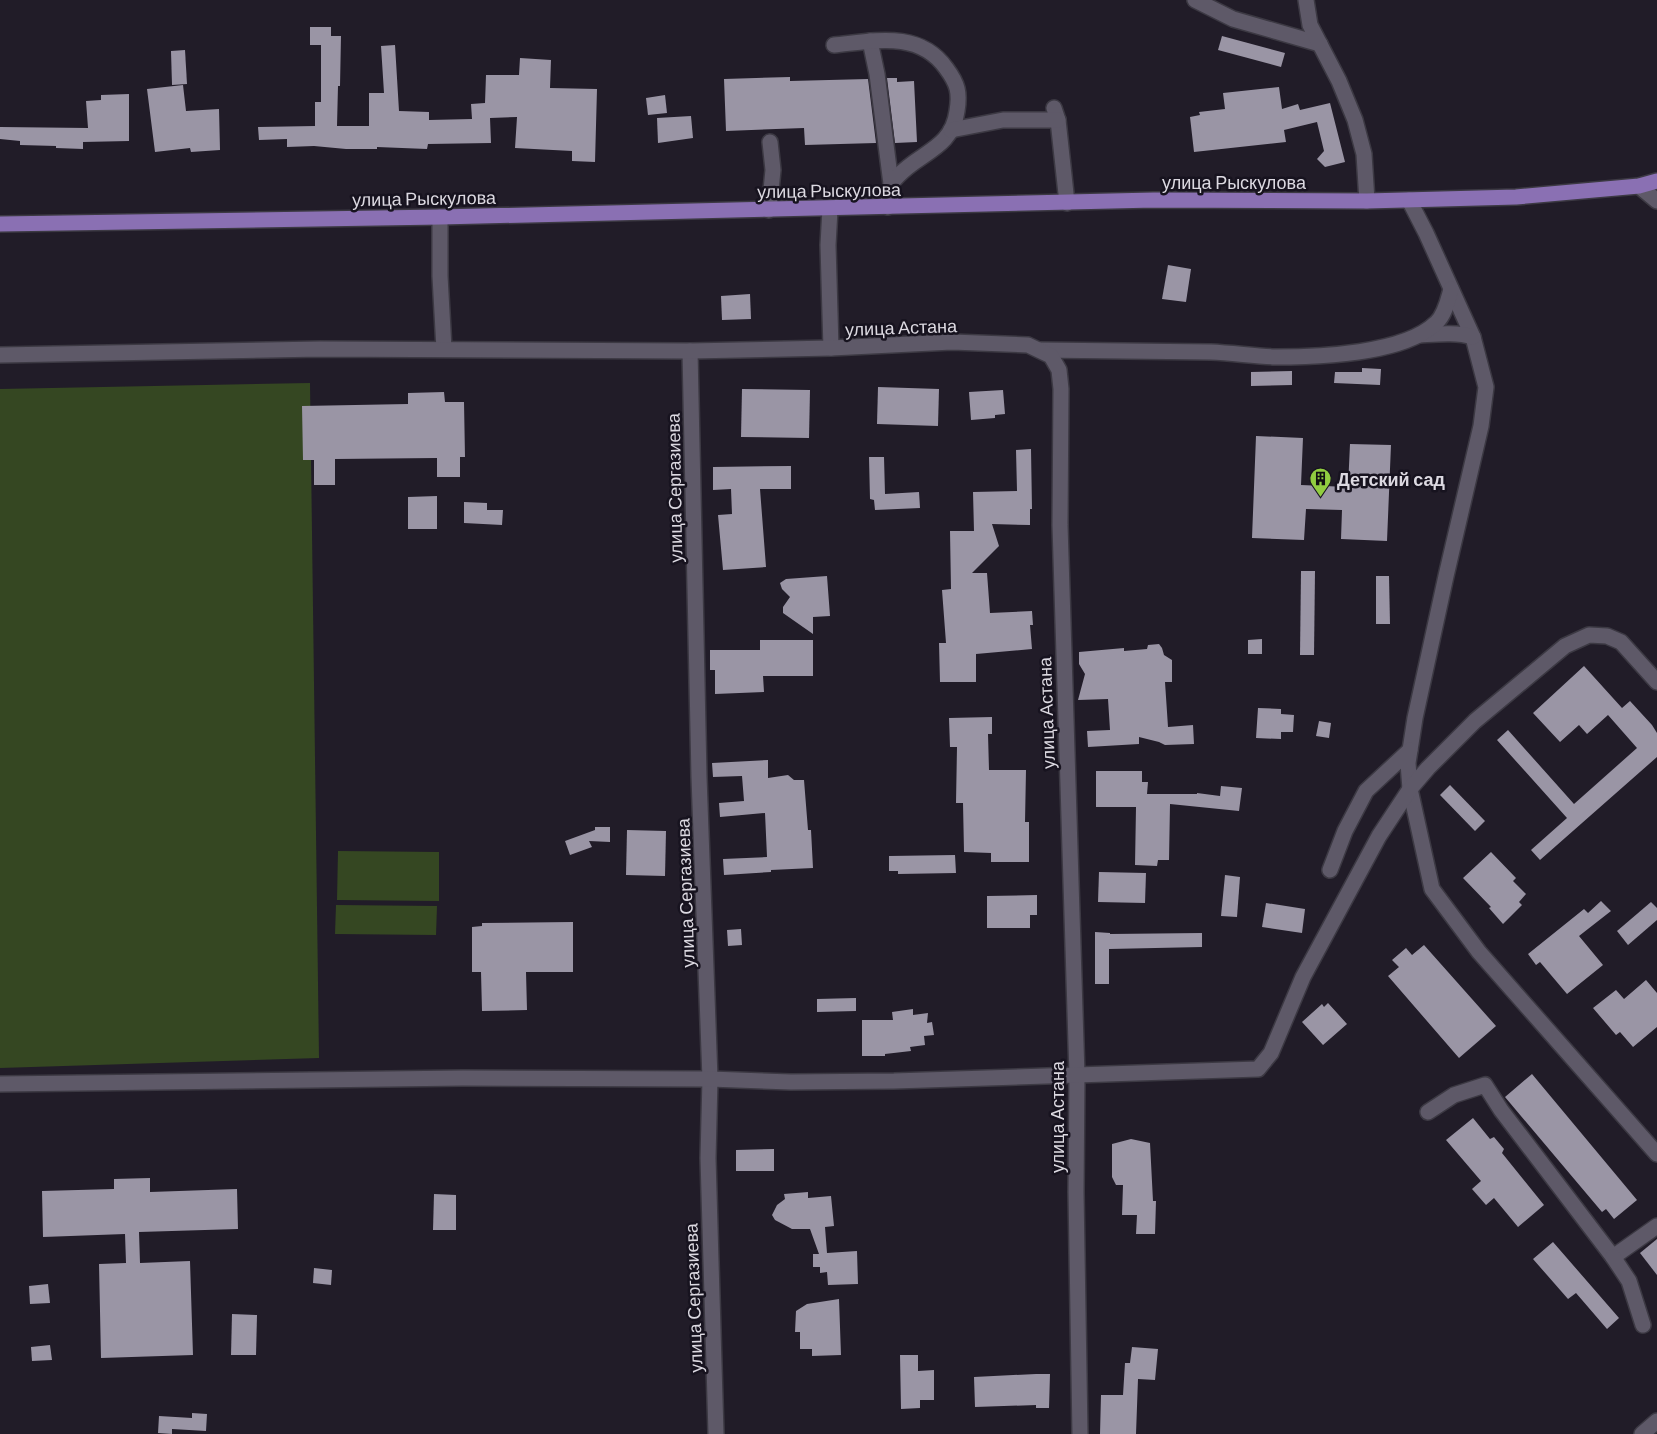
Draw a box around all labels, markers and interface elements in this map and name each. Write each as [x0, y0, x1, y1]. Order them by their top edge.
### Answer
street label: улица Рыскулова [1162, 171, 1307, 193]
street label: улица Рыскулова [757, 178, 902, 202]
street label: улица Рыскулова [352, 186, 497, 210]
street label: улица Астана [845, 314, 958, 340]
street label: улица Сергазиева [662, 412, 686, 563]
building icon: Детский сад [1309, 467, 1333, 498]
place label: Детский сад [1337, 468, 1445, 490]
street label: улица Астана [1033, 656, 1059, 769]
street label: улица Сергазиева [671, 817, 699, 968]
street label: улица Астана [1046, 1060, 1068, 1173]
street label: улица Сергазиева [679, 1222, 707, 1373]

